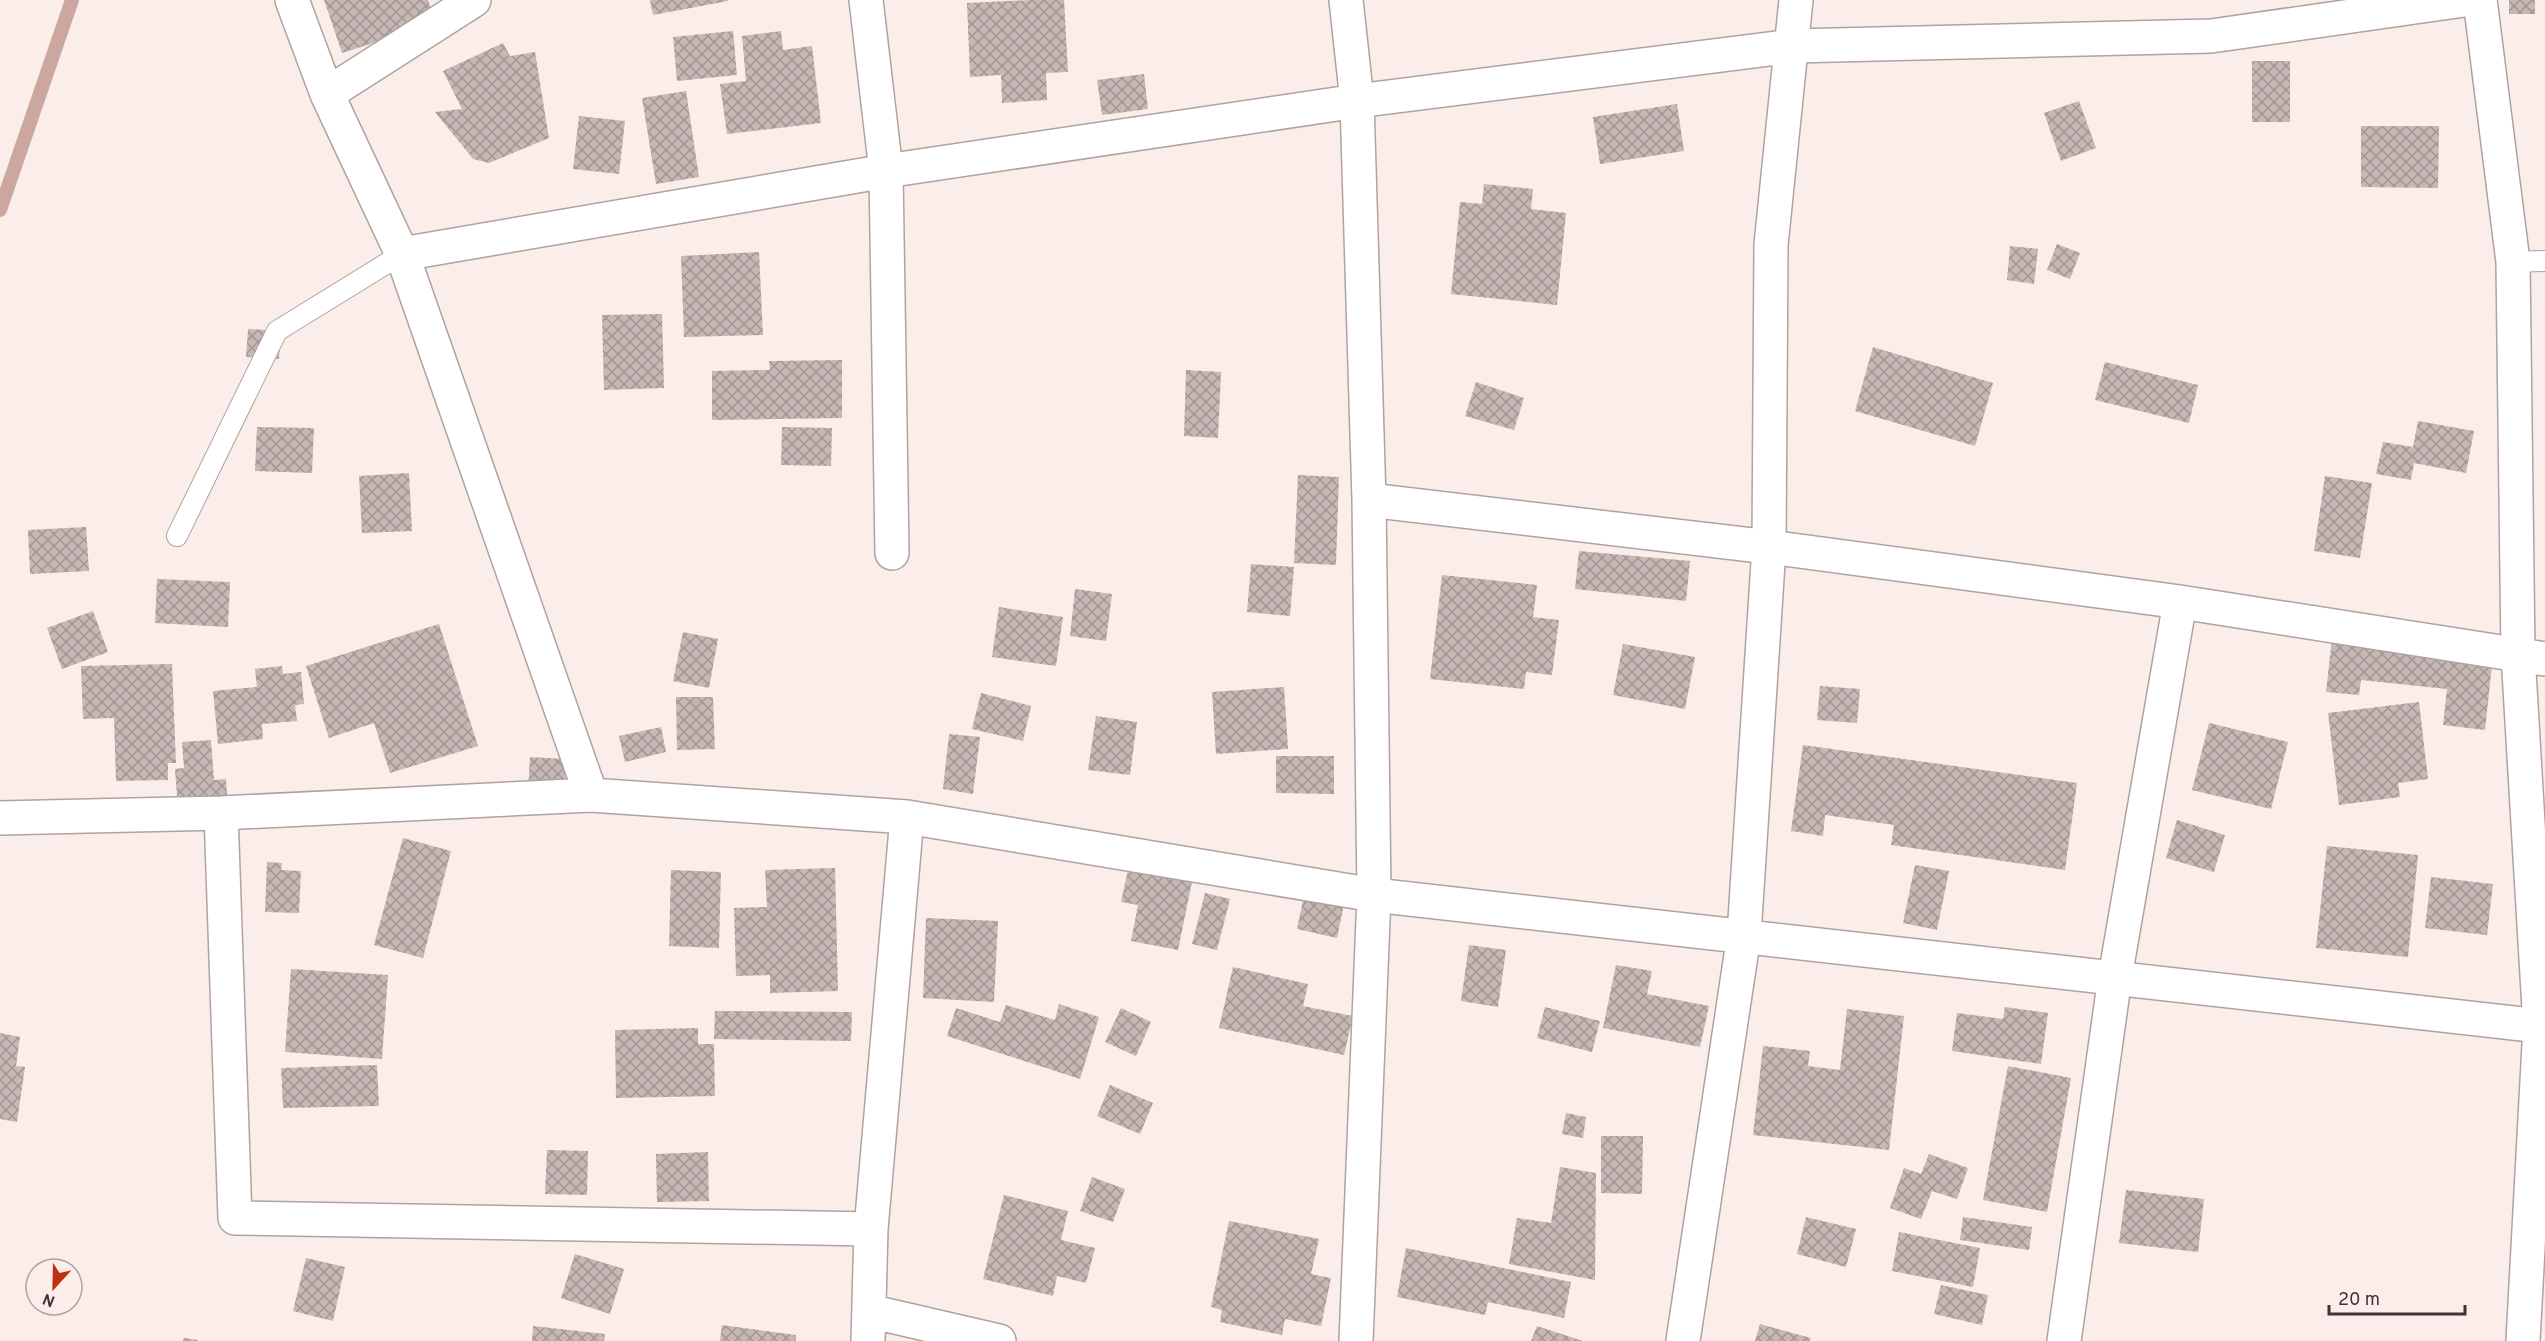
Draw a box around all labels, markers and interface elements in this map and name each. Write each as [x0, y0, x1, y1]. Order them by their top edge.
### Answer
north arrow [24, 1257, 84, 1317]
scale bar [2329, 1278, 2466, 1316]
text: N [40, 1288, 58, 1310]
text: 20 m [2338, 1289, 2380, 1312]

